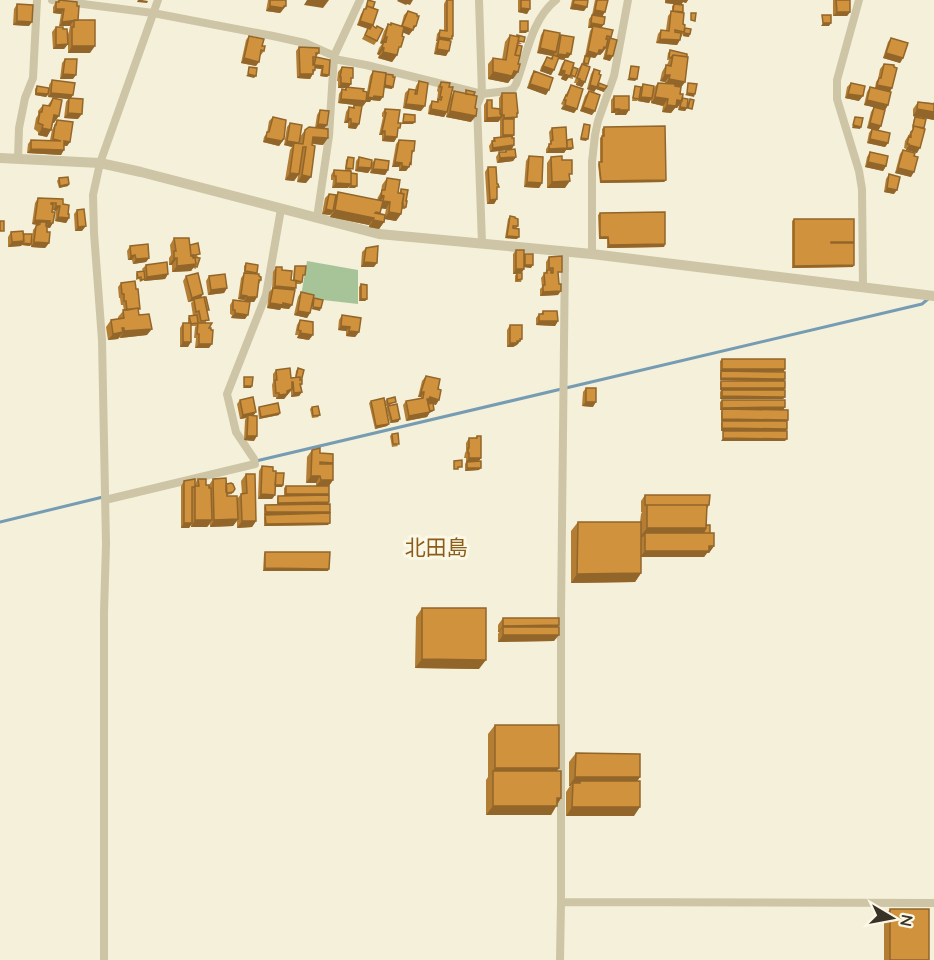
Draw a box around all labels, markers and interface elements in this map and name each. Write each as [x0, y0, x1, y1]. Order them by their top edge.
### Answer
district label: 北田島 [405, 534, 468, 560]
north arrow [862, 888, 922, 948]
text: N [896, 913, 918, 928]

